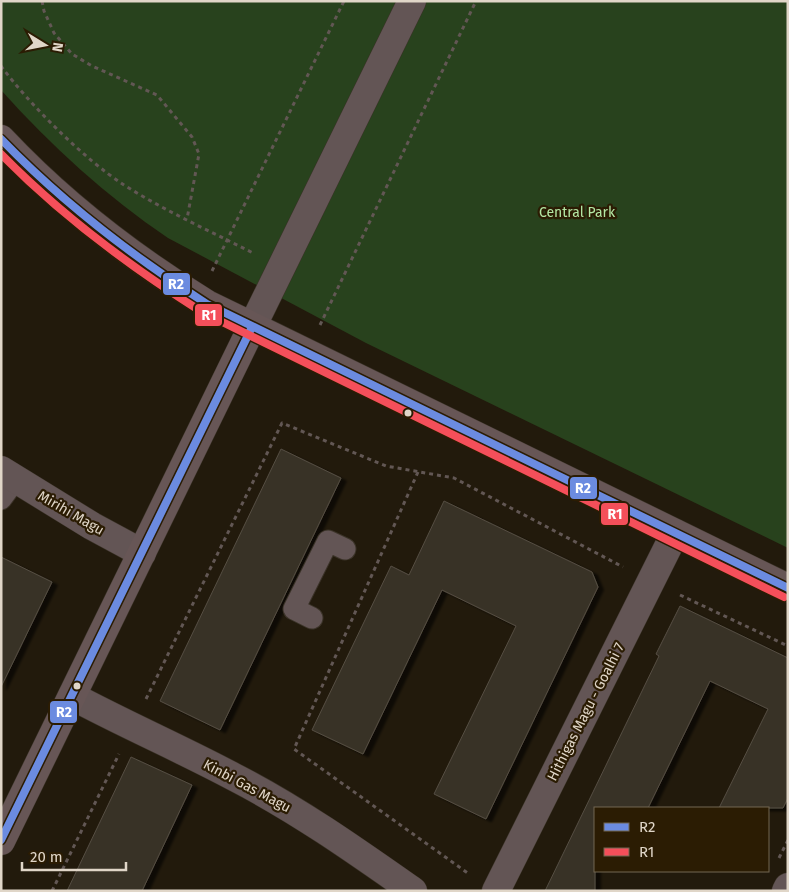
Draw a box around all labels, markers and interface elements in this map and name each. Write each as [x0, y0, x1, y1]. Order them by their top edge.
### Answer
north arrow [20, 20, 70, 70]
text: N [48, 41, 66, 53]
park label: Central Park [539, 204, 616, 221]
line badge: R2 [162, 272, 191, 296]
text: R2 [168, 276, 184, 293]
line badge: R1 [194, 303, 223, 327]
text: R1 [202, 307, 216, 324]
unlabelled marker [403, 408, 413, 418]
line badge: R2 [569, 476, 598, 500]
text: R2 [575, 480, 591, 497]
street label: Mirihi Magu [35, 487, 107, 539]
line badge: R1 [600, 502, 629, 526]
text: R1 [608, 506, 622, 523]
street label: Hithigas Magu - Goalhi 7 [544, 640, 628, 784]
unlabelled marker [72, 681, 82, 691]
line badge: R2 [49, 700, 78, 724]
text: R2 [56, 704, 72, 721]
street label: Kinbi Gas Magu [200, 756, 294, 816]
legend [594, 807, 769, 872]
text: R2 [639, 818, 656, 836]
scale bar [22, 840, 126, 872]
text: R1 [639, 843, 654, 861]
text: 20 m [30, 848, 63, 866]

